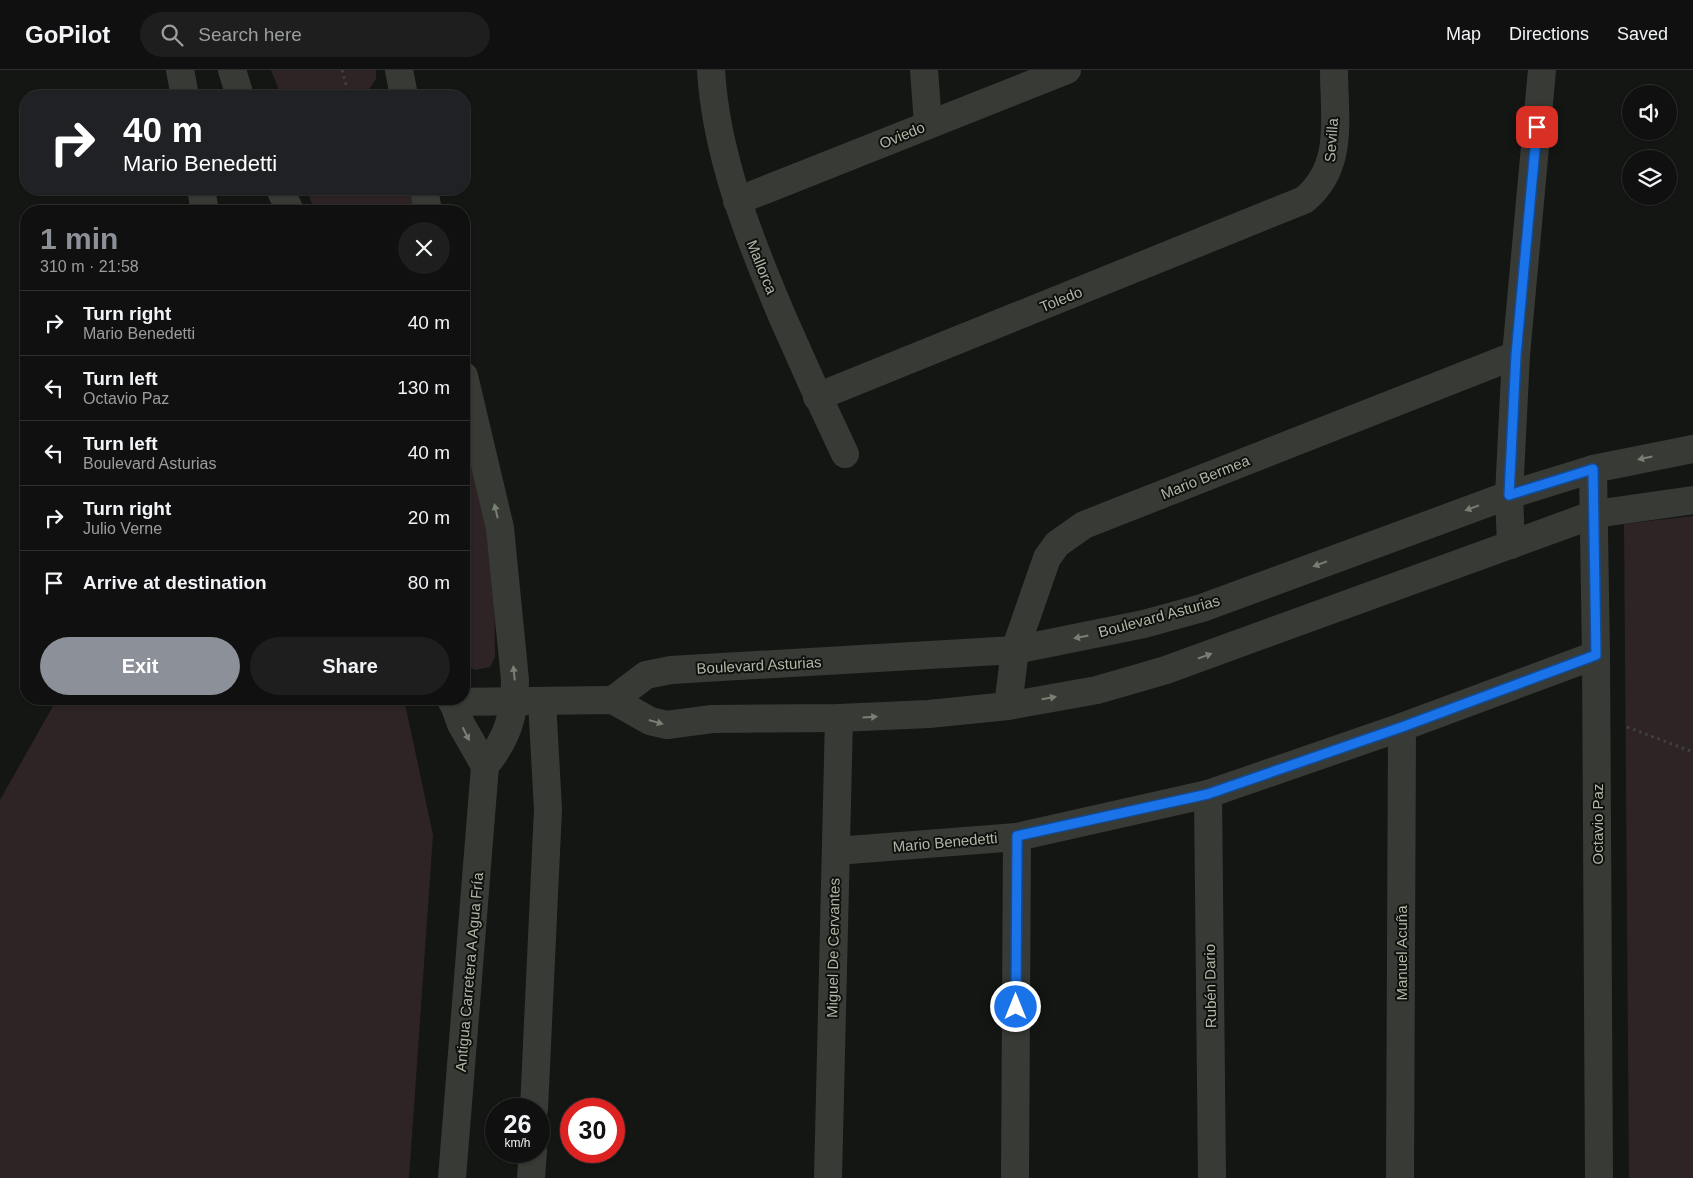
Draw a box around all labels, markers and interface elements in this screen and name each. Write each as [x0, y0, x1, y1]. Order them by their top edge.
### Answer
search box [140, 12, 490, 57]
text: GoPilot [25, 21, 110, 48]
icon: search [158, 21, 186, 49]
text: Search here [198, 24, 302, 45]
text: Map [1446, 24, 1481, 44]
text: Directions [1509, 24, 1589, 44]
text: Saved [1617, 24, 1668, 44]
map controls [1622, 85, 1677, 205]
button: sound [1622, 85, 1677, 140]
pin [1516, 106, 1558, 148]
icon: right [40, 110, 105, 175]
text: 40 m [123, 110, 203, 149]
icon: arrive [1523, 113, 1551, 141]
street label: Sevilla [1321, 117, 1341, 163]
street label: Oviedo [877, 118, 927, 152]
button: layers [1622, 150, 1677, 205]
text: Mario Benedetti [123, 151, 277, 176]
text: 1 min [40, 222, 118, 255]
button: close [398, 222, 450, 274]
street label: Mallorca [744, 238, 781, 297]
text: 310 m · 21:58 [40, 258, 139, 275]
street label: Toledo [1037, 283, 1085, 315]
text: Turn right [83, 303, 171, 324]
icon: right [40, 309, 68, 337]
text: 40 m [408, 312, 450, 333]
text: Mario Benedetti [83, 325, 195, 342]
text: Turn left [83, 368, 158, 389]
icon: left [40, 374, 68, 402]
text: 130 m [397, 377, 450, 398]
text: Octavio Paz [83, 390, 169, 407]
text: Turn left [83, 433, 158, 454]
icon: left [40, 439, 68, 467]
text: 40 m [408, 442, 450, 463]
street label: Mario Bermea [1158, 451, 1252, 503]
text: Boulevard Asturias [83, 455, 216, 472]
one-way arrow [1637, 455, 1653, 463]
text: Turn right [83, 498, 171, 519]
icon: right [40, 504, 68, 532]
one-way arrow [492, 504, 500, 519]
one-way arrow [1465, 505, 1480, 512]
text: 20 m [408, 507, 450, 528]
text: Julio Verne [83, 520, 162, 537]
one-way arrow [1312, 560, 1327, 568]
icon: arrive [40, 569, 68, 597]
text: Arrive at destination [83, 572, 267, 593]
text: 80 m [408, 572, 450, 593]
street label: Boulevard Asturias [1096, 592, 1222, 640]
one-way arrow [1073, 633, 1089, 641]
button: Exit [40, 637, 240, 695]
button: Share [250, 637, 450, 695]
one-way arrow [1198, 652, 1213, 660]
street label: Boulevard Asturias [696, 653, 822, 677]
one-way arrow [510, 664, 518, 680]
one-way arrow [1041, 694, 1057, 702]
one-way arrow [862, 712, 878, 720]
one-way arrow [649, 719, 664, 727]
one-way arrow [461, 726, 470, 741]
street label: Octavio Paz [1589, 784, 1606, 864]
street label: Mario Benedetti [892, 829, 998, 855]
street label: Antigua Carretera A Agua Fría [452, 871, 486, 1072]
street label: Miguel De Cervantes [823, 878, 843, 1018]
street label: Manuel Acuña [1393, 905, 1410, 1001]
street label: Rubén Dario [1201, 944, 1219, 1028]
position arrow [989, 980, 1041, 1032]
speed limit sign: 30 [560, 1098, 625, 1163]
text: 26 [504, 1110, 531, 1138]
text: km/h [504, 1136, 531, 1150]

